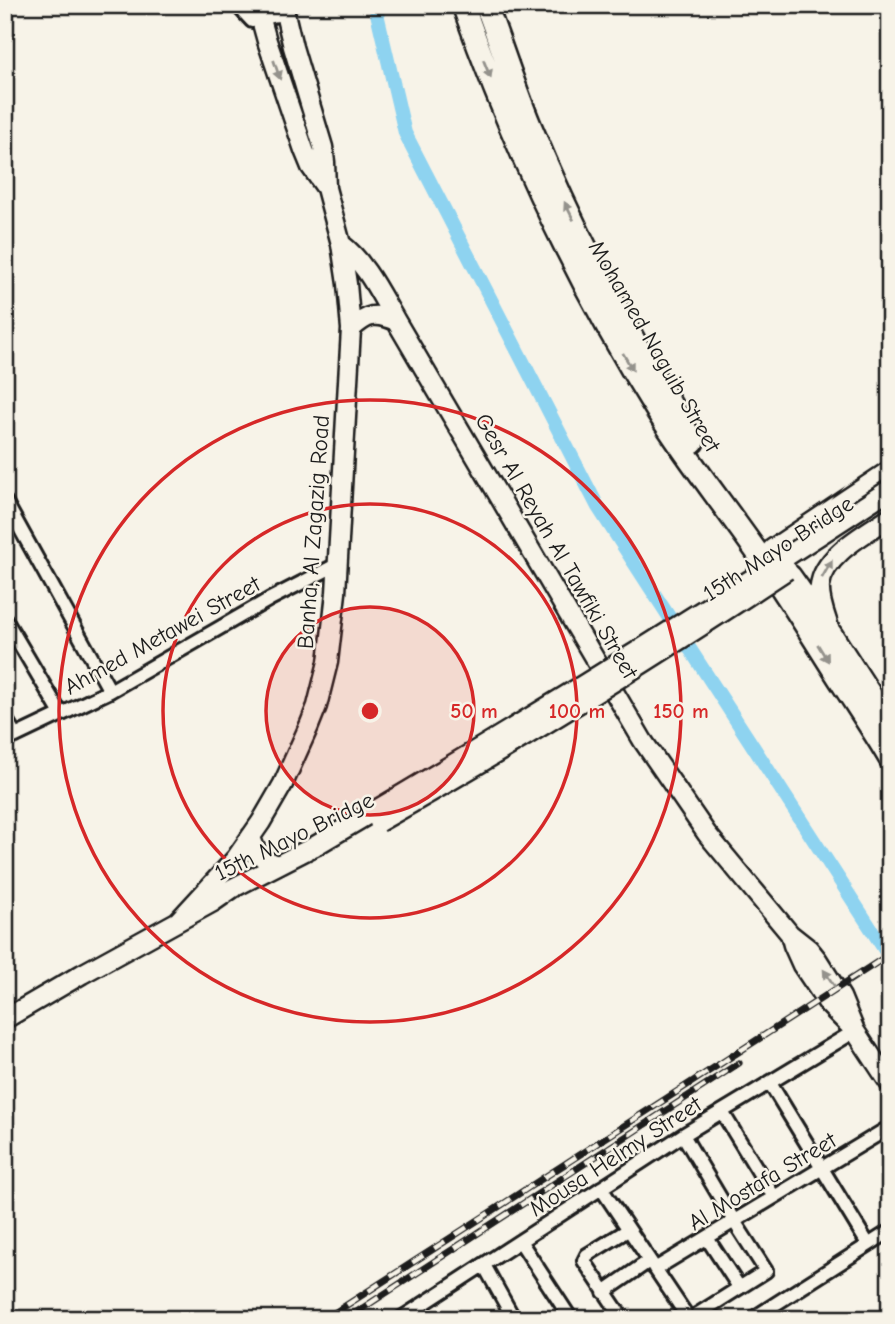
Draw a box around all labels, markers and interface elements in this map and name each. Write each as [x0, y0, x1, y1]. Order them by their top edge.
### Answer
one-way arrow [482, 59, 493, 80]
one-way arrow [272, 60, 283, 81]
one-way arrow [564, 201, 575, 221]
street label: Mohamed Naguib Street [583, 236, 727, 458]
one-way arrow [622, 353, 634, 372]
street label: Gesr Al Reyah Al Tawfiki Street [469, 409, 644, 685]
street label: Banha, Al Zagazig Road [292, 414, 335, 650]
street label: 15th Mayo Bridge [698, 490, 858, 607]
one-way arrow [821, 560, 833, 579]
street label: Ahmed Metawei Street [59, 570, 266, 701]
one-way arrow [816, 643, 829, 662]
centre of rings [358, 699, 382, 723]
text: 50 m [450, 699, 498, 723]
text: 100 m [549, 699, 605, 723]
text: 150 m [653, 699, 709, 723]
street label: 15th Mayo Bridge [210, 786, 378, 887]
one-way arrow [823, 968, 836, 988]
street label: Mousa Helmy Street [524, 1090, 708, 1222]
street label: Al Mostafa Street [683, 1126, 842, 1236]

